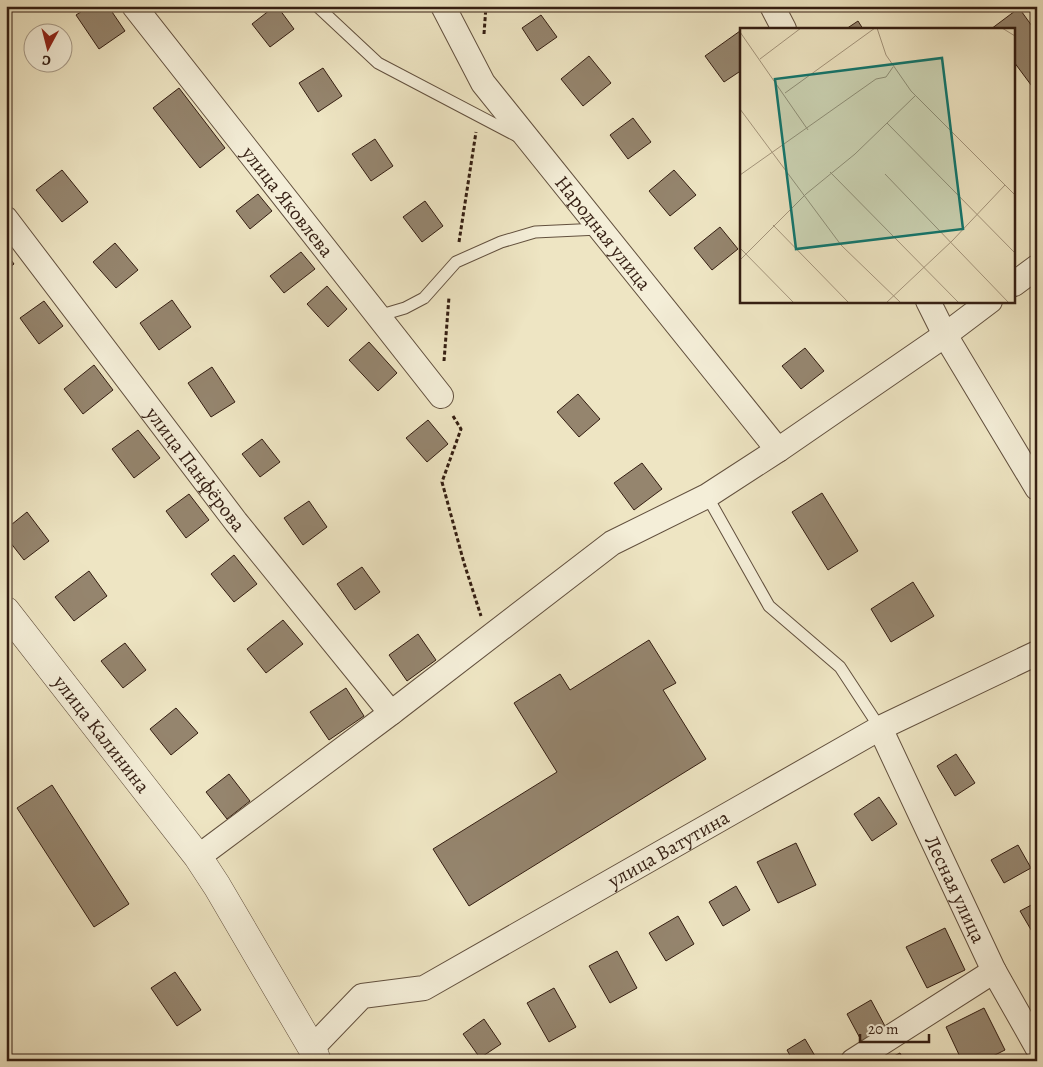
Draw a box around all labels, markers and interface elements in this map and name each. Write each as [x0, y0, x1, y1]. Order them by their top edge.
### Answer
north arrow [22, 22, 72, 72]
inset map [740, 28, 1016, 302]
text: С [41, 50, 52, 70]
street label: улица Яковлева [235, 140, 340, 264]
street label: Народная улица [549, 170, 658, 297]
street label: улица Панфёрова [139, 401, 252, 538]
street label: улица Калинина [46, 669, 157, 799]
street label: улица Ватутина [602, 803, 735, 895]
street label: Лесная улица [918, 831, 992, 948]
scale bar [860, 1012, 929, 1044]
text: 20 m [868, 1019, 899, 1039]

